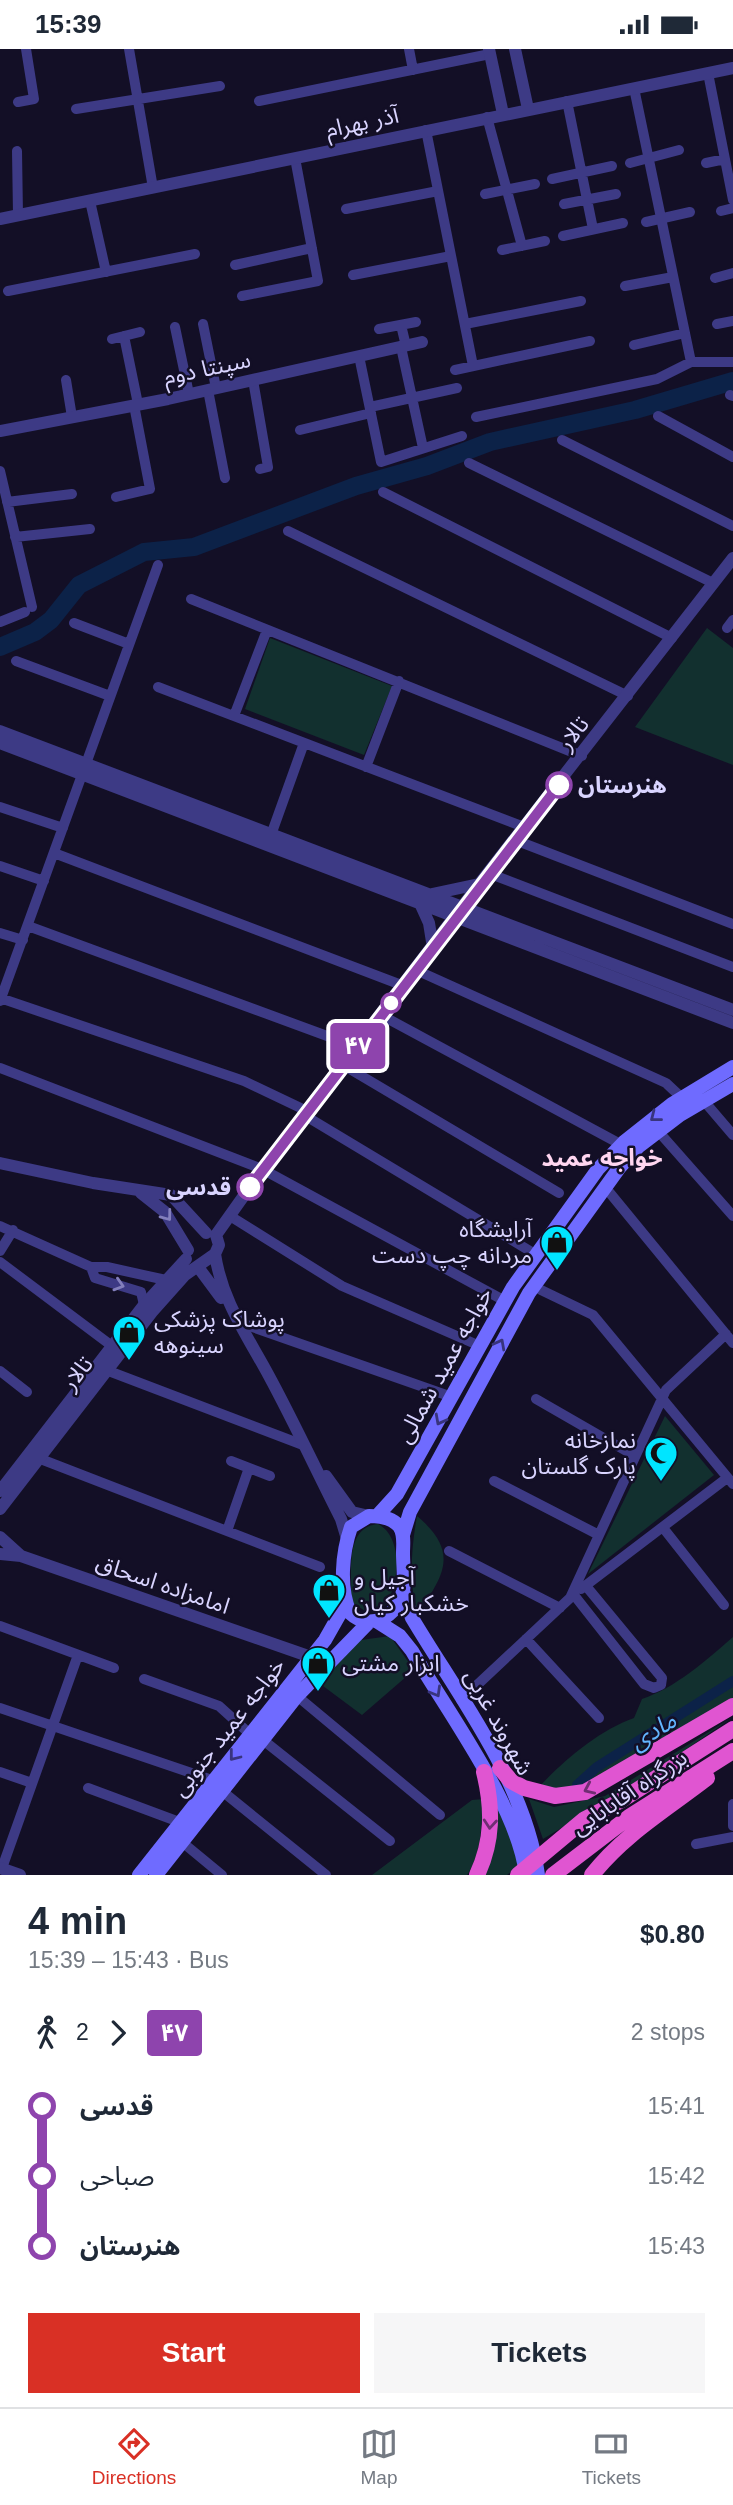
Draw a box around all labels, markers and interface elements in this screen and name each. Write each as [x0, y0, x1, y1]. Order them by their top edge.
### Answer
text: 15:39 [35, 9, 102, 39]
street label: آذر بهرام [323, 101, 403, 147]
street label: سپنتا دوم [161, 346, 254, 395]
street label: تالار [551, 711, 595, 756]
marker: هنرستان [546, 772, 572, 798]
place label: هنرستان [578, 772, 667, 799]
unlabelled marker [381, 993, 401, 1013]
line badge: ۴۷ [326, 1023, 390, 1069]
text: ۴۷ [344, 1032, 372, 1059]
one-way arrow [651, 1109, 664, 1121]
district label: خواجه عمید [541, 1144, 663, 1172]
place label: قدسی [166, 1174, 231, 1201]
marker: قدسی [237, 1174, 263, 1200]
one-way arrow [159, 1209, 172, 1221]
place label: آرایشگاه مردانه چپ دست [372, 1216, 533, 1271]
shop icon: آرایشگاه مردانه چپ دست [538, 1223, 576, 1272]
one-way arrow [113, 1276, 125, 1291]
street label: خواجه عمید شمالی [390, 1283, 498, 1448]
place label: پوشاک پزشکی سینوهه [154, 1306, 285, 1359]
shop icon: پوشاک پزشکی سینوهه [110, 1313, 148, 1362]
one-way arrow [492, 1339, 506, 1351]
street label: تالار [55, 1351, 99, 1396]
one-way arrow [435, 1413, 448, 1425]
place label: نمازخانه پارک گلستان [521, 1427, 636, 1481]
mosque icon: نمازخانه پارک گلستان [642, 1434, 680, 1483]
street label: امامزاده اسحاق [92, 1549, 233, 1620]
place label: آجیل و خشکبار کیان [354, 1564, 469, 1617]
shop icon: آجیل و خشکبار کیان [310, 1571, 348, 1620]
shop icon: ابزار مشتی [299, 1644, 337, 1693]
place label: ابزار مشتی [342, 1650, 440, 1677]
street label: خواجه عمید جنوبی [166, 1653, 291, 1802]
street label: شهروند غربی [458, 1665, 539, 1780]
one-way arrow [428, 1684, 441, 1697]
water label: مادی [625, 1706, 682, 1756]
street label: بزرگراه آقابابایی [566, 1744, 692, 1841]
one-way arrow [229, 1749, 242, 1761]
one-way arrow [584, 1781, 596, 1795]
one-way arrow [483, 1819, 498, 1830]
text: 4 min [28, 1900, 127, 1942]
text: $0.80 [640, 1919, 705, 1949]
text: 15:39 – 15:43 · Bus [28, 1947, 229, 1973]
icon: walk [28, 2014, 66, 2052]
icon: forward [99, 2014, 137, 2052]
text: 2 [76, 2019, 89, 2045]
text: ۴۷ [161, 2019, 188, 2046]
text: 2 stops [631, 2019, 705, 2045]
text: قدسی [80, 2091, 153, 2121]
text: 15:41 [647, 2093, 705, 2119]
text: صباحی [80, 2161, 154, 2191]
text: 15:42 [647, 2163, 705, 2189]
text: هنرستان [80, 2231, 180, 2261]
text: 15:43 [647, 2233, 705, 2259]
button: Start [28, 2313, 360, 2393]
button: Tickets [374, 2313, 705, 2393]
tab: Directions [92, 2425, 176, 2489]
tab: Map [360, 2425, 398, 2489]
tab: Tickets [582, 2425, 641, 2489]

